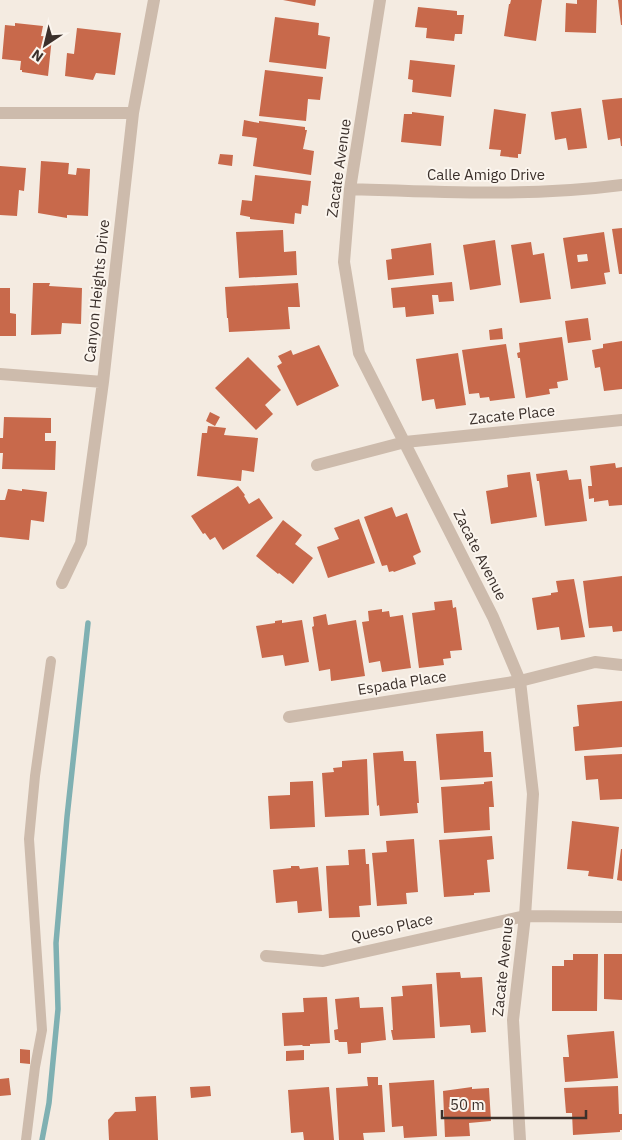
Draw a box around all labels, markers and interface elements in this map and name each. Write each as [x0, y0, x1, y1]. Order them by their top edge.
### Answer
north arrow [20, 20, 70, 70]
text: N [28, 45, 47, 66]
street label: Zacate Avenue [322, 117, 355, 218]
street label: Calle Amigo Drive [427, 165, 545, 184]
street label: Canyon Heights Drive [80, 219, 113, 363]
street label: Zacate Place [468, 401, 556, 428]
street label: Zacate Avenue [449, 506, 511, 603]
street label: Espada Place [356, 666, 448, 699]
street label: Queso Place [349, 909, 435, 946]
street label: Zacate Avenue [488, 917, 517, 1017]
scale bar [442, 1088, 586, 1120]
text: 50 m [450, 1095, 485, 1114]

